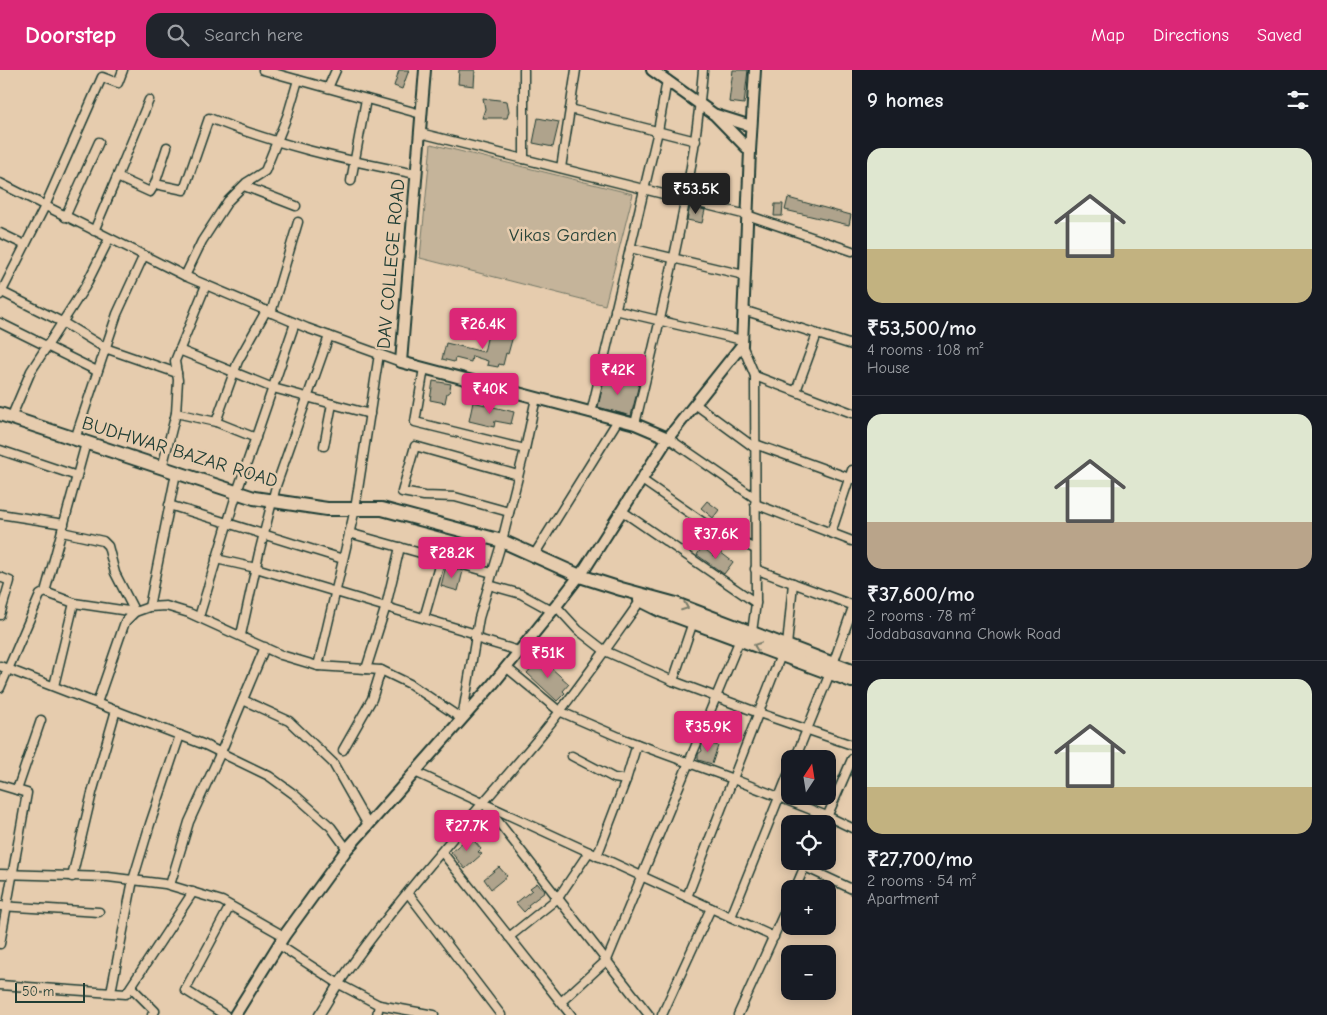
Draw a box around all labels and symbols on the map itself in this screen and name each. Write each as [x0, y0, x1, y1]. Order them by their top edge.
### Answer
pin: ₹53.5K [655, 172, 737, 215]
street label: DAV COLLEGE ROAD [373, 178, 409, 350]
park label: Vikas Garden [509, 224, 617, 246]
pin: ₹26.4K [442, 308, 524, 350]
pin: ₹42K [588, 354, 648, 396]
pin: ₹40K [460, 372, 520, 415]
street label: BUDHWAR BAZAR ROAD [79, 412, 281, 492]
pin: ₹37.6K [675, 518, 757, 560]
pin: ₹28.2K [411, 536, 493, 579]
one-way arrow [680, 602, 688, 612]
pin: ₹51K [518, 636, 578, 679]
one-way arrow [753, 641, 762, 652]
pin: ₹35.9K [667, 710, 749, 753]
north arrow [781, 750, 836, 805]
pin: ₹27.7K [426, 810, 508, 852]
scale bar [15, 980, 85, 1003]

